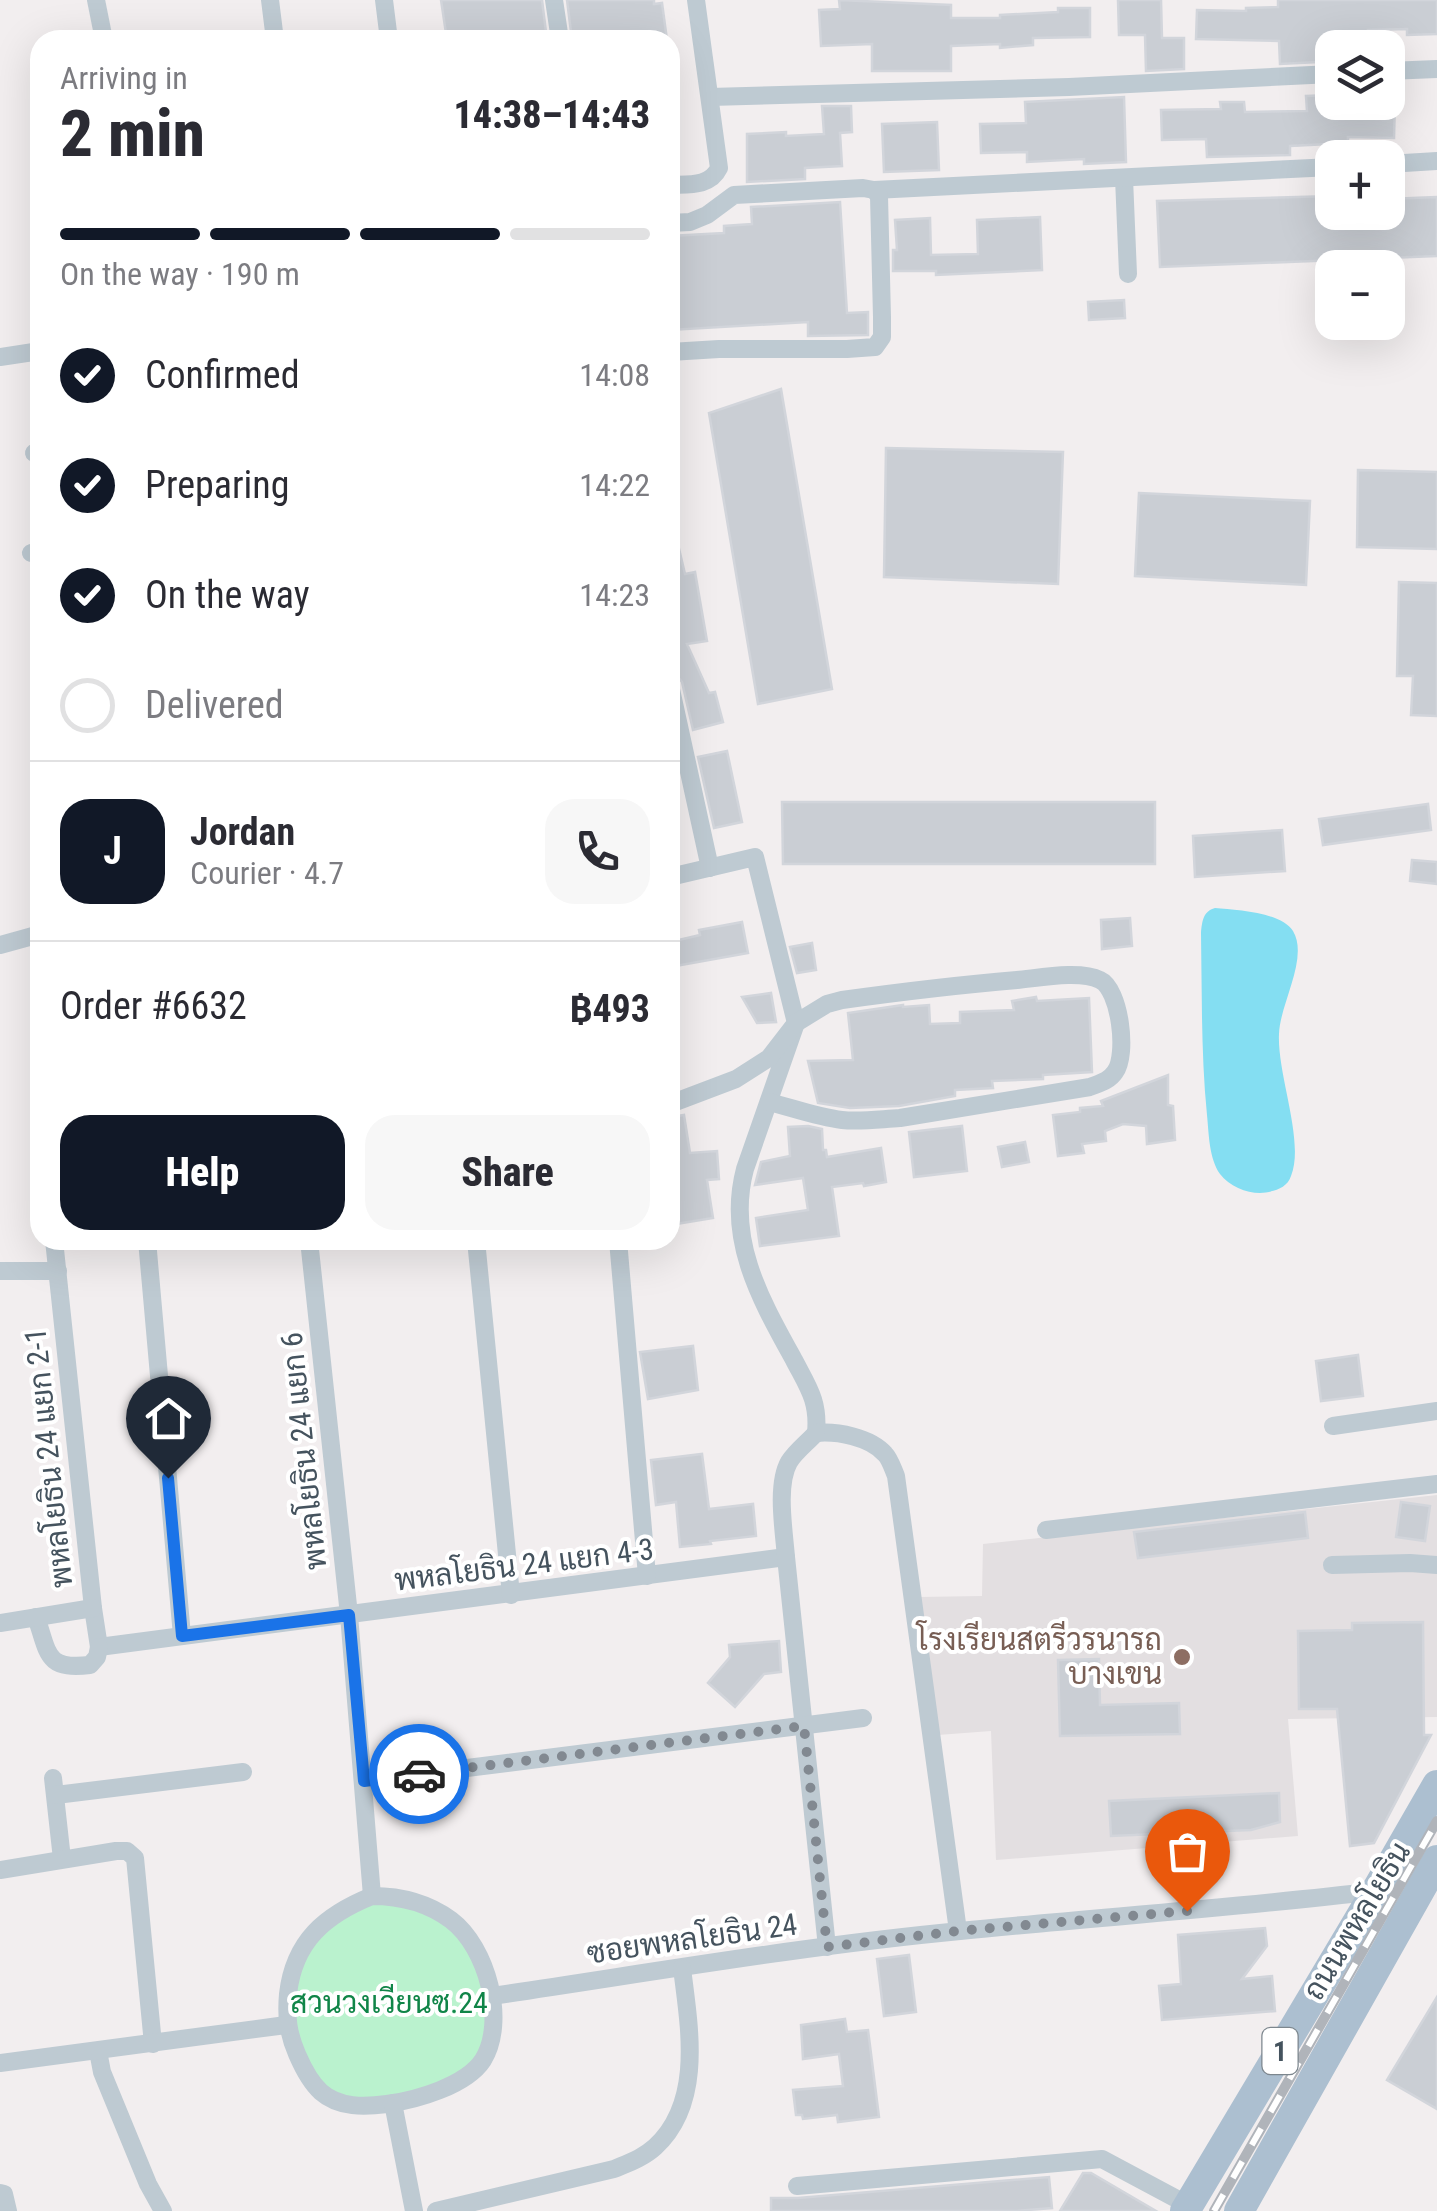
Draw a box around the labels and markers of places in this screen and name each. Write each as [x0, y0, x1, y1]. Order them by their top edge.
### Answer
pin [126, 1376, 211, 1479]
place label: โรงเรียนสตรีวรนารถ บางเขน [915, 1620, 1162, 1691]
marker: โรงเรียนสตรีวรนารถ บางเขน [1171, 1646, 1193, 1668]
pin [1145, 1809, 1230, 1912]

